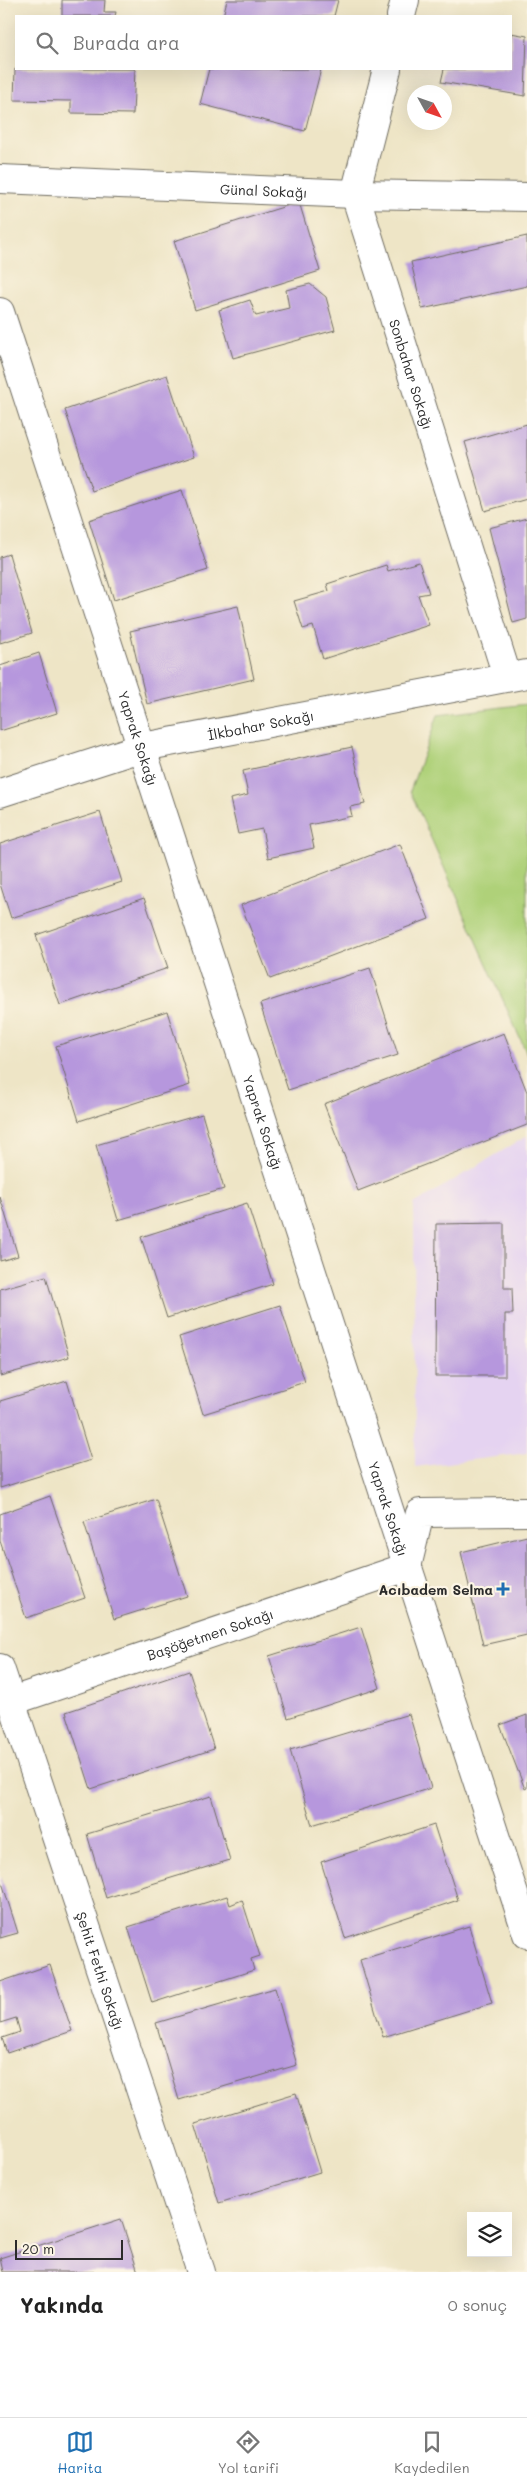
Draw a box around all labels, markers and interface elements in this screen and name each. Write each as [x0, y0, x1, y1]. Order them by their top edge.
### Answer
search box [15, 15, 512, 70]
icon: search [33, 29, 61, 57]
text: Burada ara [73, 30, 180, 55]
north arrow [407, 85, 452, 130]
street label: Günal Sokağı [220, 179, 308, 201]
street label: Sonbahar Sokağı [386, 317, 438, 432]
street label: Yaprak Sokağı [114, 688, 163, 788]
street label: İlkbahar Sokağı [206, 705, 315, 744]
street label: Yaprak Sokağı [239, 1072, 288, 1172]
street label: Yaprak Sokağı [364, 1458, 413, 1559]
place label: Acıbadem Selma [379, 1580, 493, 1599]
marker: Acıbadem Selma [497, 1583, 509, 1595]
street label: Başöğetmen Sokağı [144, 1604, 276, 1664]
street label: Şehit Fethi Sokağı [72, 1909, 129, 2032]
map controls [467, 2212, 512, 2257]
button: layers [467, 2212, 512, 2257]
scale bar [15, 2237, 122, 2260]
text: 20 m [22, 2239, 54, 2258]
text: Yakında [20, 2291, 104, 2318]
text: 0 sonuç [448, 2294, 507, 2315]
tab: Harita [58, 2428, 102, 2477]
tab: Yol tarifi [218, 2428, 279, 2477]
tab: Kaydedilen [394, 2428, 469, 2477]

